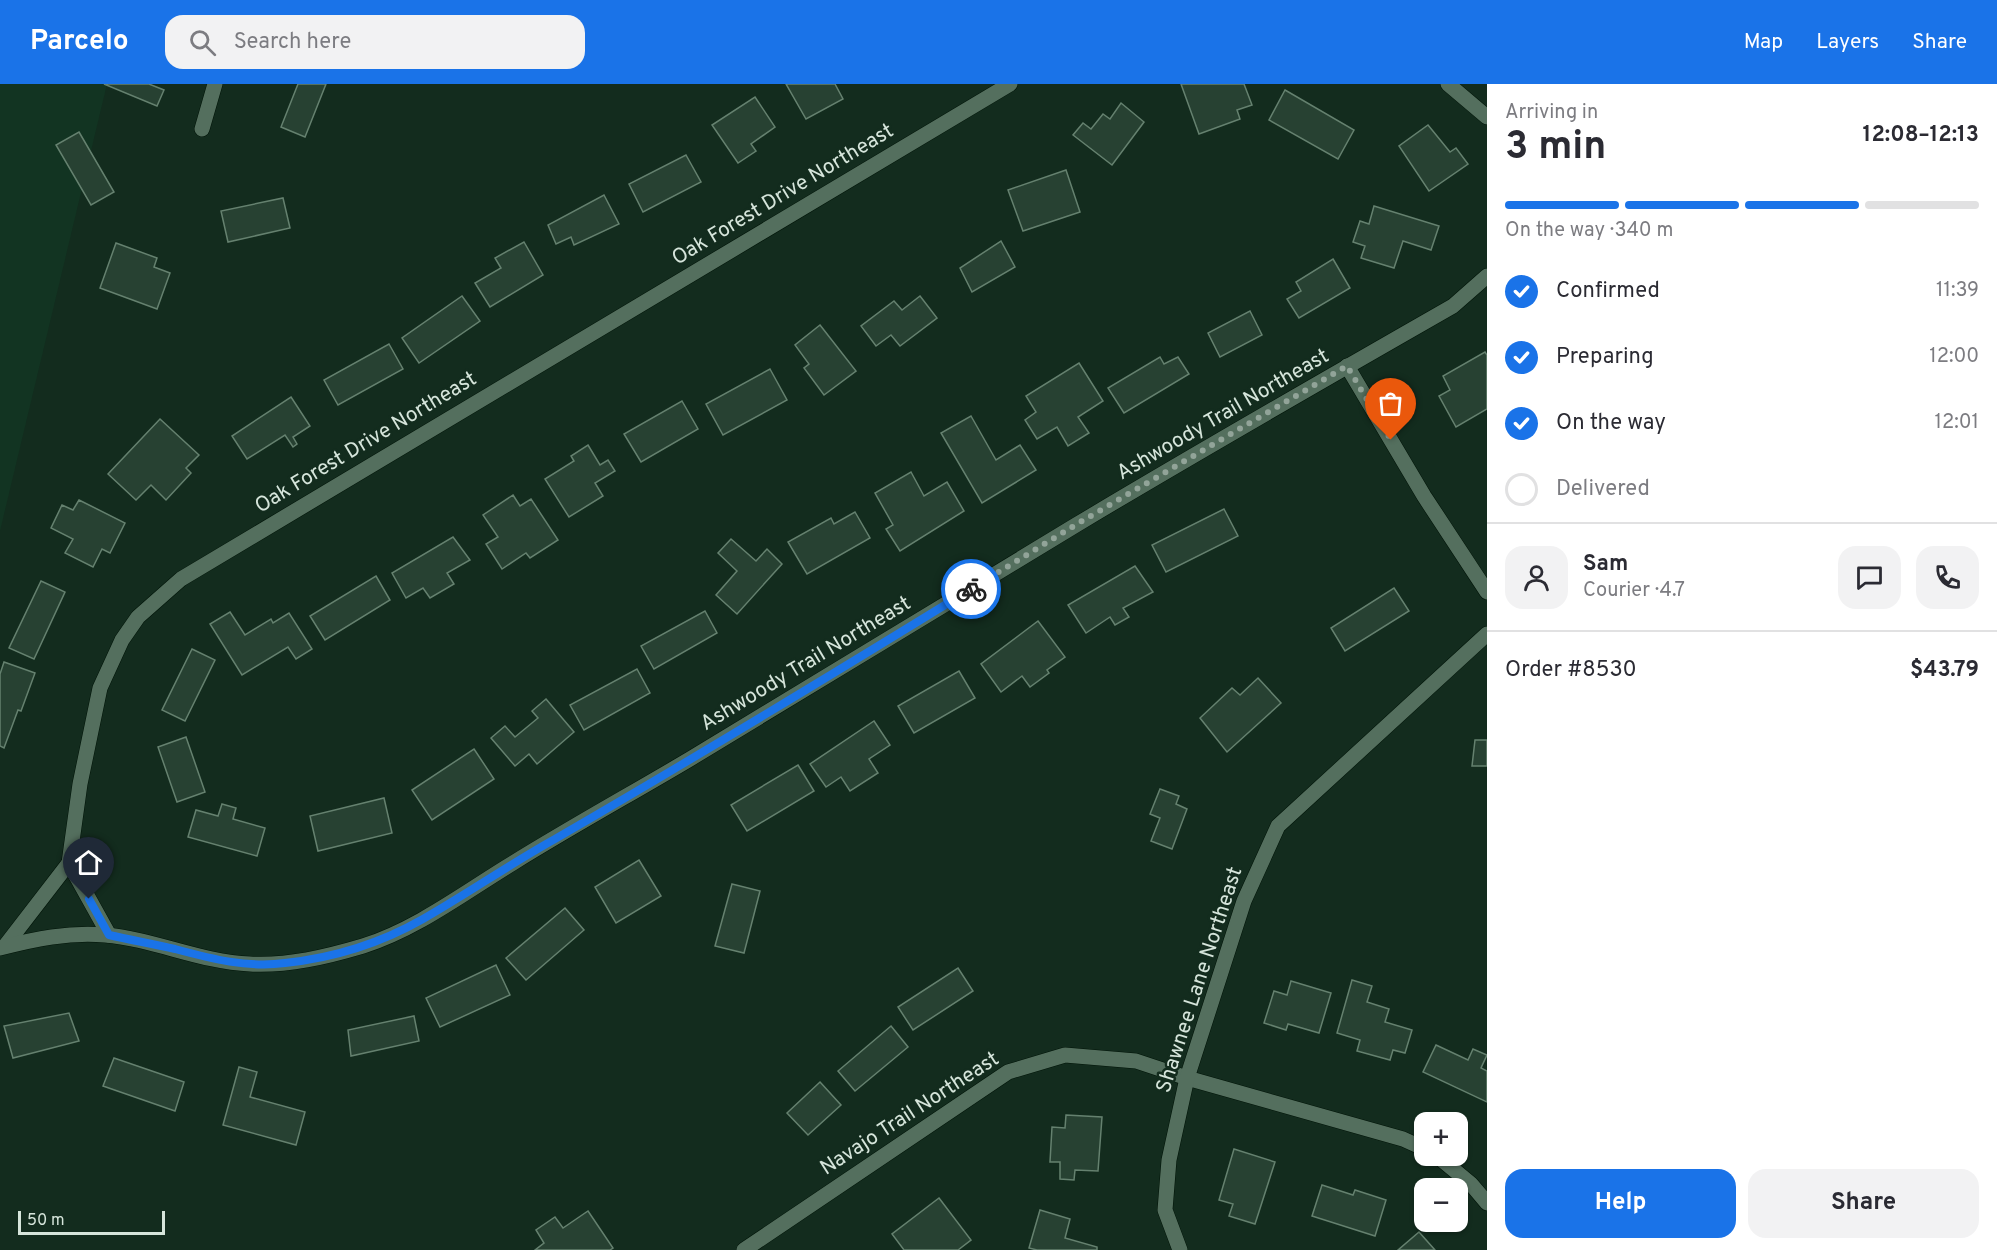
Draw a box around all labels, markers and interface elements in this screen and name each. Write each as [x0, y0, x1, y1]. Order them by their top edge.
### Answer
search box [165, 15, 585, 69]
text: Parcelo [30, 24, 129, 60]
icon: search [186, 26, 219, 59]
text: Search here [234, 29, 351, 56]
text: Map [1744, 29, 1783, 56]
text: Layers [1816, 29, 1879, 56]
text: Share [1912, 29, 1967, 56]
text: Arriving in [1505, 100, 1598, 126]
street label: Oak Forest Drive Northeast [667, 118, 899, 272]
text: 12:08–12:13 [1863, 122, 1979, 149]
text: 3 min [1505, 124, 1606, 173]
text: On the way · 340 m [1505, 218, 1673, 244]
icon: check [1505, 275, 1538, 308]
text: Confirmed [1556, 278, 1660, 305]
text: 11:39 [1936, 278, 1979, 304]
icon: check [1505, 341, 1538, 374]
street label: Ashwoody Trail Northeast [1112, 343, 1334, 487]
text: Preparing [1556, 344, 1654, 371]
text: 12:00 [1929, 344, 1979, 370]
street label: Oak Forest Drive Northeast [250, 366, 482, 520]
pin [1365, 378, 1416, 440]
icon: bag [1374, 387, 1407, 420]
icon: check [1505, 407, 1538, 440]
text: On the way [1556, 410, 1666, 437]
text: 12:01 [1935, 410, 1979, 436]
text: Delivered [1556, 476, 1650, 503]
button: person [1505, 546, 1568, 609]
button: chat [1838, 546, 1901, 609]
button: phone [1916, 546, 1979, 609]
text: Sam [1583, 551, 1628, 578]
courier [941, 559, 1001, 619]
icon: bike [955, 573, 988, 606]
text: Courier · 4.7 [1583, 578, 1685, 604]
street label: Ashwoody Trail Northeast [696, 590, 916, 738]
text: Order #8530 [1505, 657, 1637, 684]
text: $43.79 [1910, 657, 1979, 684]
pin [63, 837, 114, 899]
icon: home [72, 846, 105, 879]
street label: Shawnee Lane Northeast [1151, 863, 1249, 1097]
street label: Navajo Trail Northeast [815, 1046, 1005, 1182]
map controls [1414, 1112, 1468, 1232]
button: + [1414, 1112, 1468, 1166]
button: Help [1505, 1169, 1736, 1238]
button: Share [1748, 1169, 1979, 1238]
button: − [1414, 1178, 1468, 1232]
scale bar [18, 1208, 165, 1236]
text: 50 m [27, 1211, 65, 1231]

